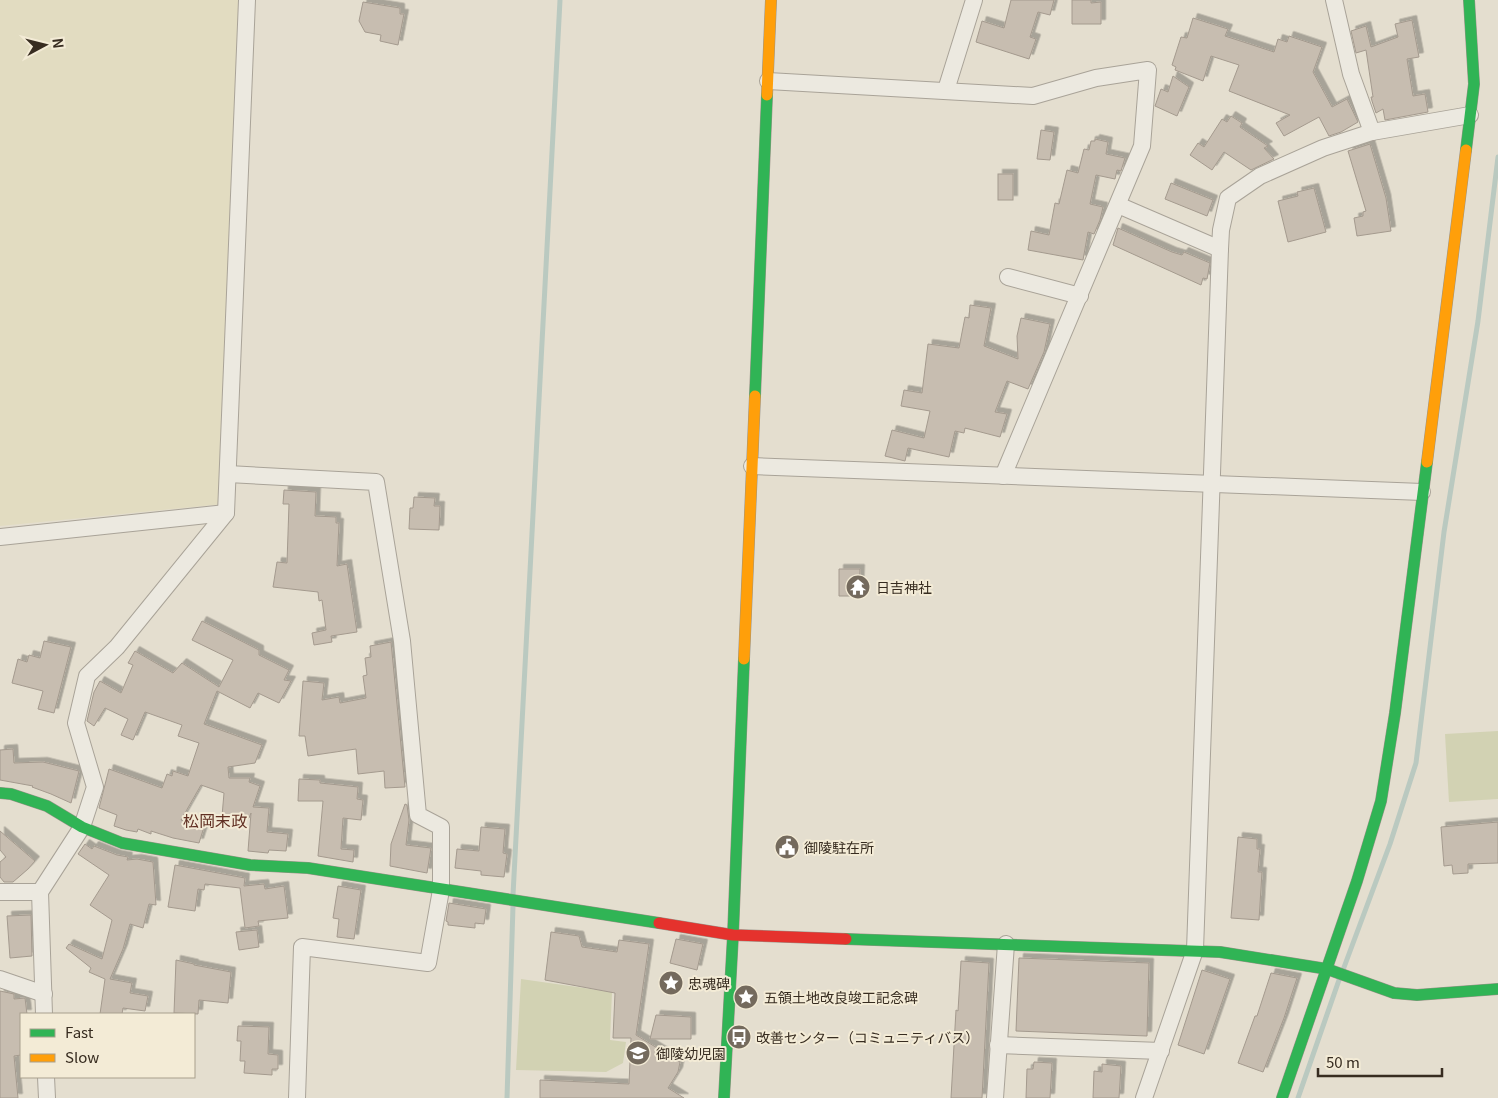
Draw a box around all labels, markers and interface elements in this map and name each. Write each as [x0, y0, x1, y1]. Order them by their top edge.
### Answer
north arrow [20, 20, 70, 70]
text: N [48, 37, 69, 50]
temple icon: 日吉神社 [845, 574, 871, 600]
place label: 日吉神社 [876, 577, 932, 597]
district label: 松岡末政 [183, 808, 247, 832]
public building icon: 御陵駐在所 [774, 834, 800, 860]
place label: 御陵駐在所 [804, 837, 874, 857]
place icon: 忠魂碑 [658, 970, 684, 996]
place label: 忠魂碑 [688, 973, 730, 993]
place icon: 五領土地改良竣工記念碑 [733, 984, 759, 1010]
place label: 五領土地改良竣工記念碑 [764, 987, 918, 1007]
legend [20, 1013, 195, 1078]
text: Fast [65, 1021, 94, 1042]
bus stop icon: 改善センター（コミュニティバス） [726, 1024, 752, 1050]
place label: 改善センター（コミュニティバス） [756, 1027, 979, 1047]
school or university icon: 御陵幼児園 [625, 1040, 651, 1066]
place label: 御陵幼児園 [656, 1043, 726, 1063]
text: Slow [65, 1046, 99, 1067]
scale bar [1318, 1046, 1442, 1078]
text: 50 m [1326, 1051, 1360, 1072]

